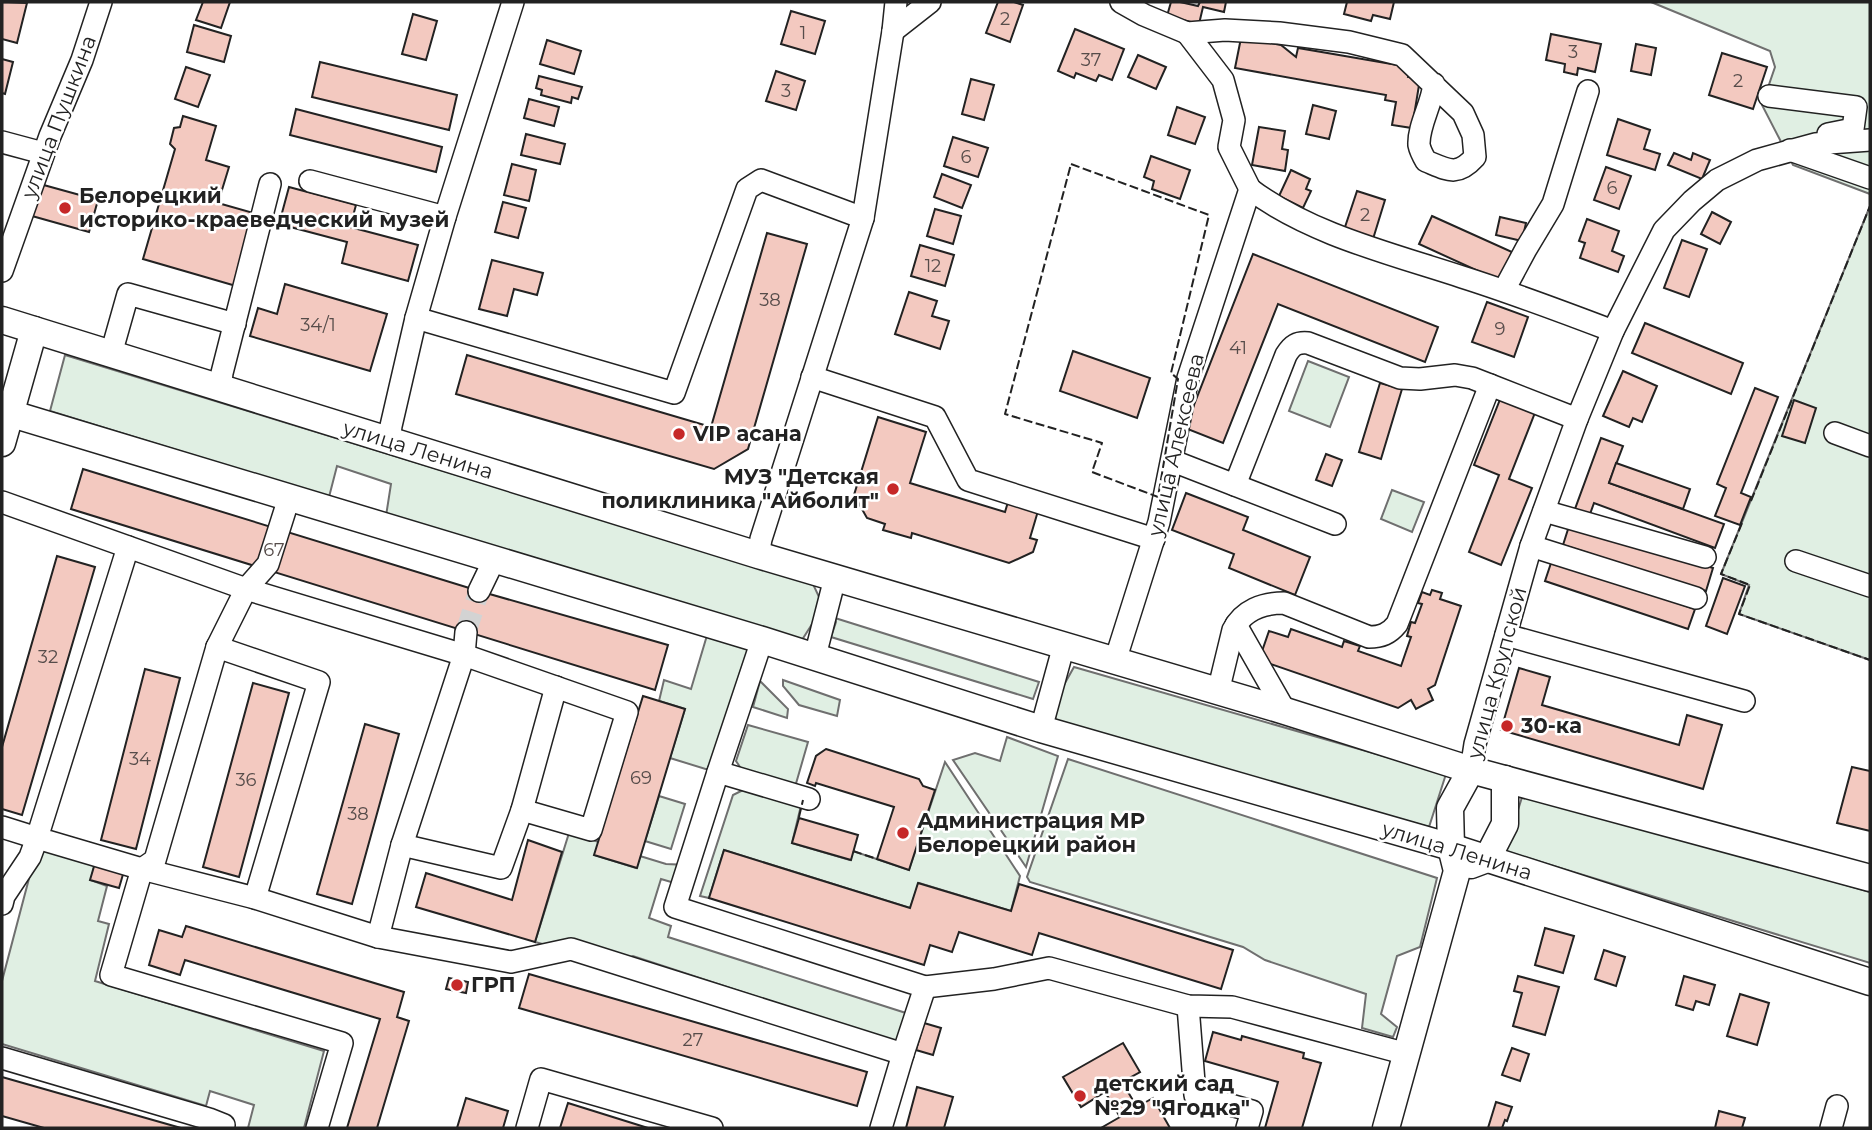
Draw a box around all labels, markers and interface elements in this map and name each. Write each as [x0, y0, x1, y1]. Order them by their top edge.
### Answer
house number: 2 [1000, 8, 1010, 30]
house number: 1 [800, 22, 806, 44]
street label: улица Пушкина [16, 32, 101, 203]
house number: 3 [1568, 41, 1578, 63]
house number: 37 [1081, 49, 1101, 71]
house number: 2 [1733, 70, 1743, 92]
house number: 3 [781, 80, 791, 102]
house number: 6 [961, 146, 972, 168]
house number: 6 [1607, 177, 1618, 199]
place label: Белорецкий историко-краеведческий музей [79, 183, 449, 232]
marker: Белорецкий историко-краеведческий музей [57, 200, 73, 216]
house number: 2 [1360, 204, 1370, 226]
house number: 12 [925, 255, 941, 277]
house number: 38 [759, 289, 781, 311]
house number: 34/1 [300, 314, 336, 336]
house number: 9 [1495, 318, 1506, 340]
house number: 41 [1229, 337, 1247, 359]
street label: улица Алексеева [1142, 351, 1209, 540]
street label: улица Ленина [339, 415, 496, 484]
place label: VIP асана [692, 421, 802, 446]
marker: VIP асана [671, 426, 687, 442]
place label: МУЗ "Детская поликлиника "Айболит" [601, 464, 879, 513]
marker: МУЗ "Детская поликлиника "Айболит" [885, 481, 901, 497]
house number: 67 [263, 539, 285, 561]
street label: улица Крупской [1461, 584, 1532, 763]
house number: 32 [38, 646, 58, 668]
place label: 30-ка [1520, 713, 1582, 738]
marker: 30-ка [1499, 718, 1515, 734]
house number: 34 [129, 748, 151, 770]
house number: 69 [630, 767, 652, 789]
house number: 36 [235, 769, 257, 791]
house number: 38 [347, 803, 369, 825]
place label: Администрация МР Белорецкий район [917, 808, 1145, 857]
street label: улица Ленина [1378, 816, 1535, 885]
marker: Администрация МР Белорецкий район [895, 825, 911, 841]
place label: ГРП [471, 972, 516, 997]
marker: ГРП [449, 977, 465, 993]
house number: 27 [683, 1029, 703, 1051]
place label: детский сад №29 "Ягодка" [1094, 1071, 1250, 1120]
marker: детский сад №29 "Ягодка" [1072, 1088, 1088, 1104]

